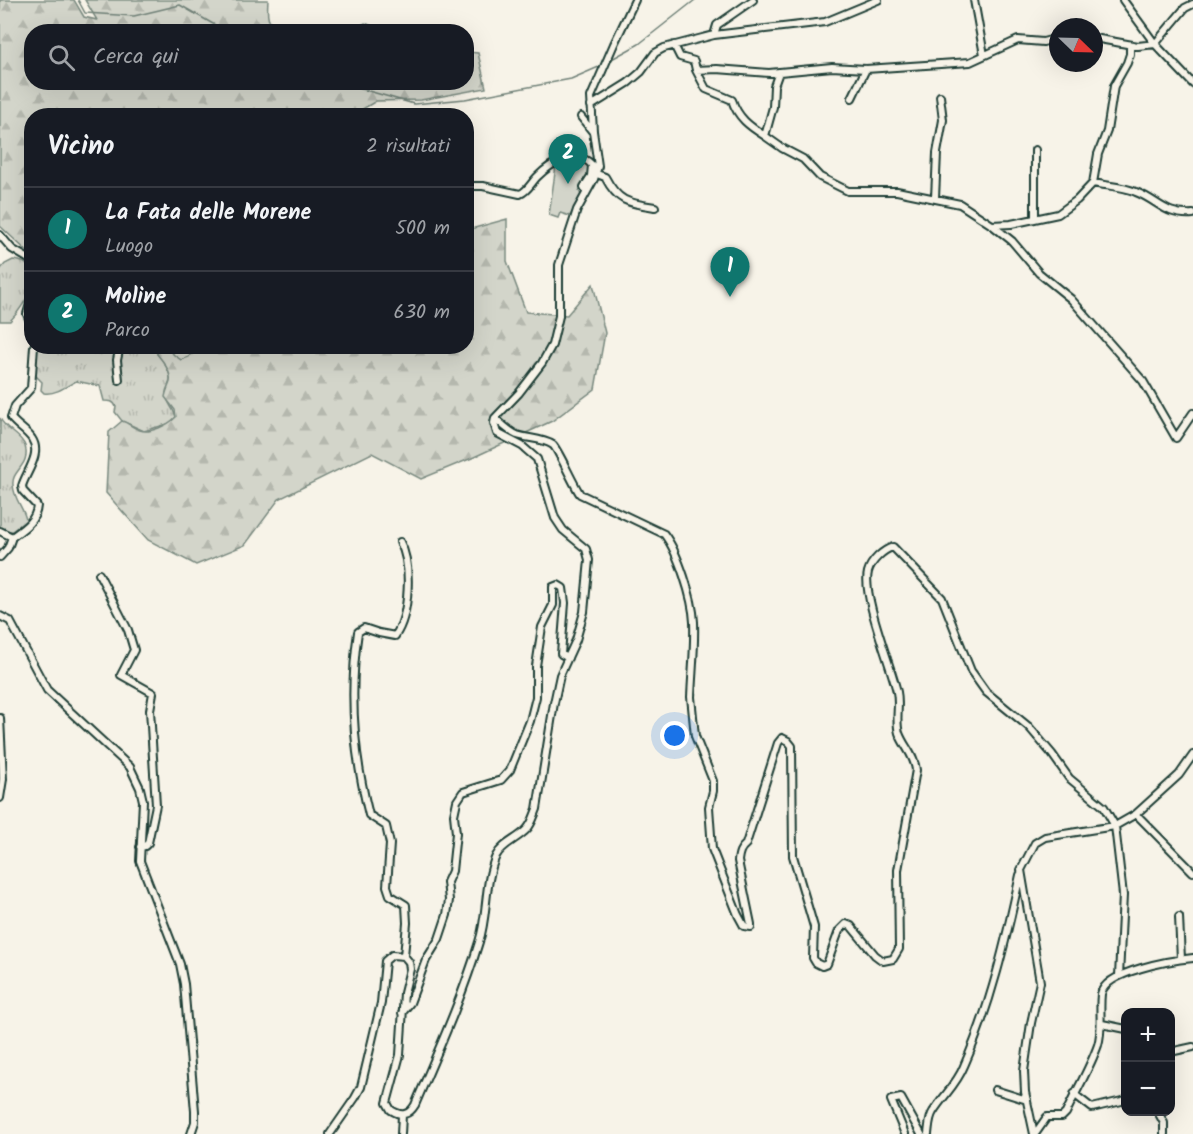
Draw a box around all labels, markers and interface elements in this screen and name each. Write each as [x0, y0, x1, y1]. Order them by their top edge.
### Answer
north arrow [1049, 18, 1103, 72]
search box [24, 24, 474, 90]
text: Cerca qui [93, 40, 179, 75]
icon: search [45, 41, 78, 74]
text: Vicino [48, 126, 114, 168]
text: 2 risultati [366, 131, 450, 163]
pin: 2 [548, 134, 588, 184]
text: La Fata delle Morene [105, 196, 311, 231]
text: 1 [64, 213, 71, 245]
text: 500 m [395, 213, 450, 245]
text: Luogo [105, 231, 153, 263]
pin: 1 [710, 248, 750, 297]
text: Moline [105, 280, 166, 315]
text: 2 [62, 297, 73, 329]
text: 630 m [394, 297, 450, 329]
text: Parco [105, 315, 150, 347]
your location [660, 721, 689, 750]
map controls [1121, 1008, 1175, 1116]
button: + [1121, 1008, 1175, 1062]
button: − [1121, 1062, 1175, 1116]

